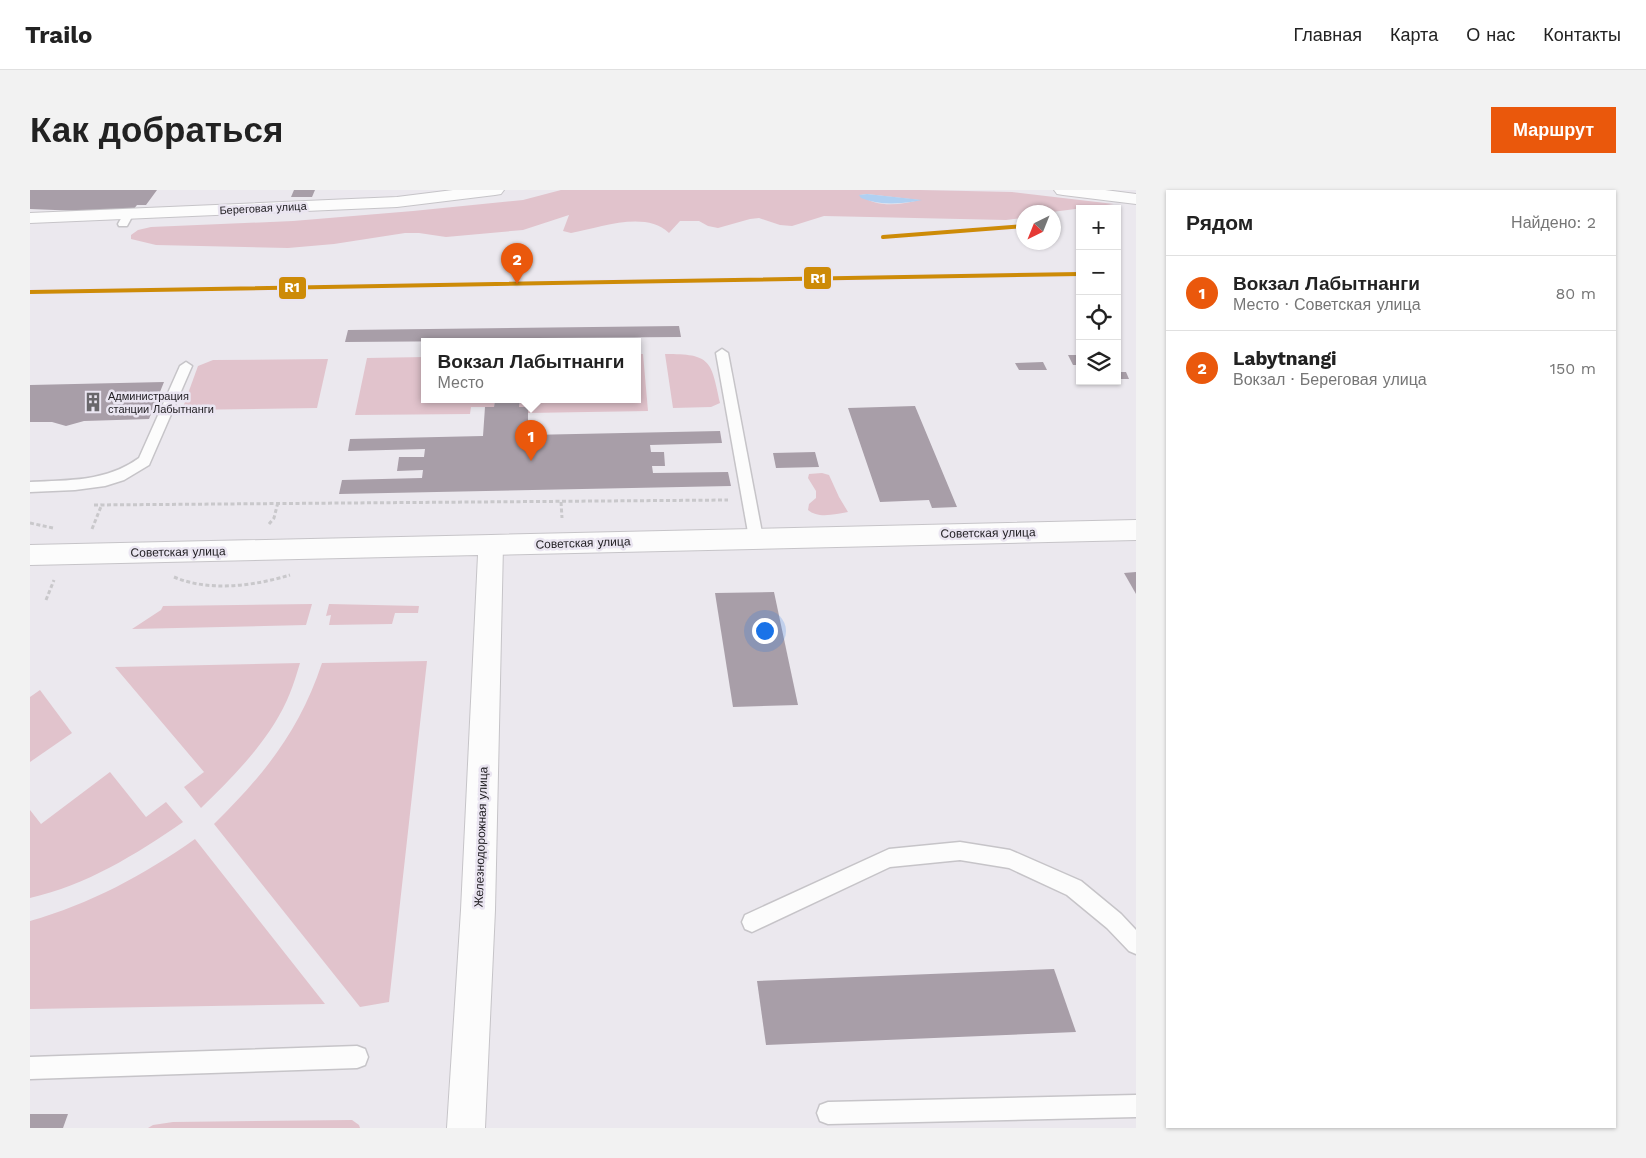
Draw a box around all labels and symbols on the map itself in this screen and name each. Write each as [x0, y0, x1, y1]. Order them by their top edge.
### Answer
street label: Береговая улица [219, 200, 308, 217]
north arrow [1016, 205, 1061, 250]
pin: 2 [501, 243, 533, 284]
line badge: R1 [803, 266, 832, 290]
text: R1 [810, 270, 826, 286]
line badge: R1 [278, 276, 307, 300]
text: R1 [284, 279, 300, 295]
place label: Администрация станции Лабытнанги [108, 390, 214, 416]
building icon: Администрация станции Лабытнанги [82, 391, 104, 413]
pin: 1 [515, 420, 547, 461]
street label: Советская улица [940, 525, 1036, 541]
street label: Советская улица [535, 534, 631, 552]
street label: Советская улица [130, 544, 226, 560]
your location [752, 618, 778, 644]
street label: Железнодорожная улица [472, 766, 490, 908]

